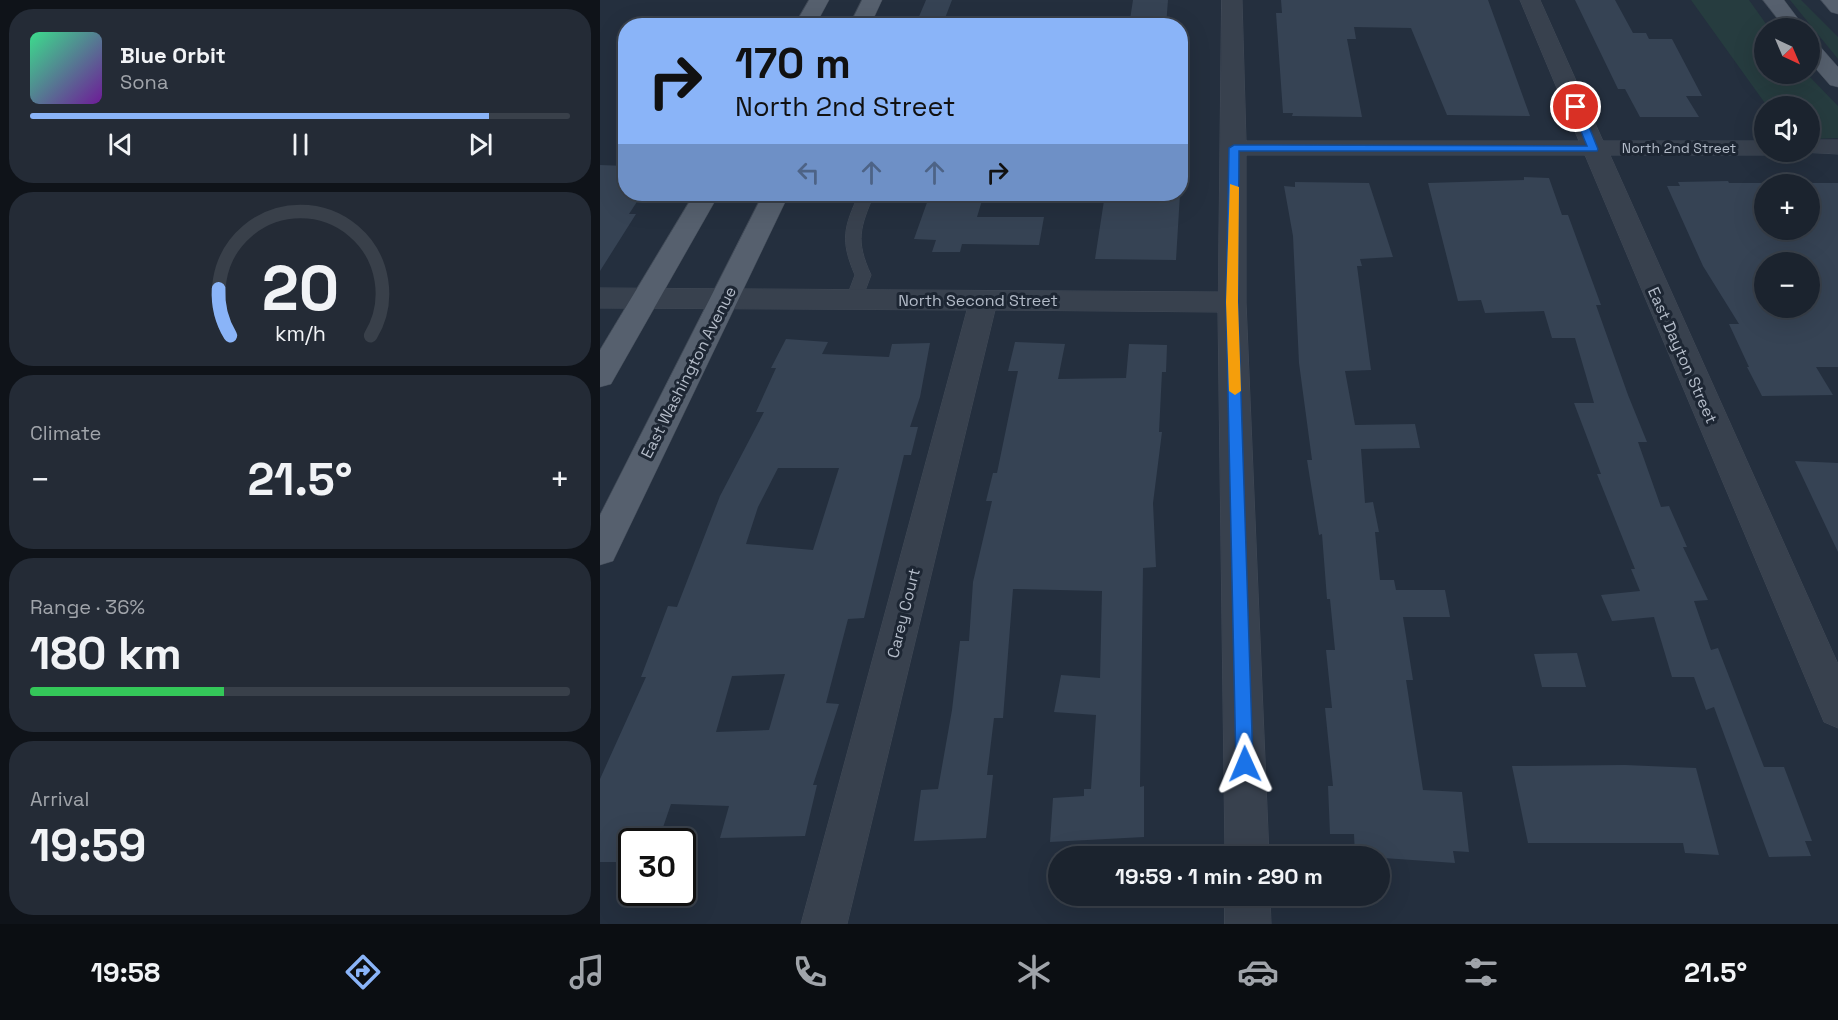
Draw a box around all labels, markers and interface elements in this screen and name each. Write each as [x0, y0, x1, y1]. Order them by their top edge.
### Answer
north arrow [1754, 18, 1820, 84]
map controls [1754, 18, 1820, 318]
text: 170 m [735, 37, 851, 90]
text: Blue Orbit [120, 41, 226, 69]
icon: right [636, 42, 714, 120]
text: Sona [120, 69, 168, 95]
pin [1550, 81, 1601, 132]
text: North 2nd Street [735, 89, 955, 124]
icon: arrive [1559, 90, 1592, 123]
button: sound [1754, 96, 1820, 162]
icon: previous [104, 128, 137, 161]
icon: pause [284, 128, 317, 161]
icon: next [464, 128, 497, 161]
street label: North 2nd Street [1622, 139, 1736, 157]
icon: left [792, 156, 825, 189]
icon: ahead [855, 156, 888, 189]
icon: ahead [918, 156, 951, 189]
icon: right [981, 156, 1014, 189]
button: + [1754, 174, 1820, 240]
text: 20 [261, 249, 339, 328]
button: − [1754, 252, 1820, 318]
street label: East Washington Avenue [636, 283, 741, 462]
street label: East Dayton Street [1643, 284, 1722, 427]
street label: North Second Street [898, 290, 1058, 311]
text: km/h [274, 320, 326, 347]
text: Climate [30, 420, 101, 446]
text: 21.5° [247, 451, 353, 508]
text: − [30, 459, 50, 501]
text: + [550, 459, 570, 501]
street label: Carey Court [882, 566, 925, 660]
text: Range · 36% [30, 594, 145, 620]
text: 180 km [30, 625, 182, 682]
position arrow [1213, 732, 1277, 796]
text: Arrival [30, 786, 89, 812]
text: 19:59 [30, 817, 146, 874]
speed limit sign: 30 [618, 828, 696, 906]
text: 19:59 · 1 min · 290 m [1115, 862, 1323, 890]
icon: directions [342, 951, 384, 993]
icon: music [566, 951, 608, 993]
icon: phone [789, 951, 831, 993]
icon: climate [1013, 951, 1055, 993]
icon: car [1237, 951, 1279, 993]
icon: filters [1460, 951, 1502, 993]
text: 19:58 [91, 955, 160, 990]
text: 21.5° [1684, 955, 1747, 990]

